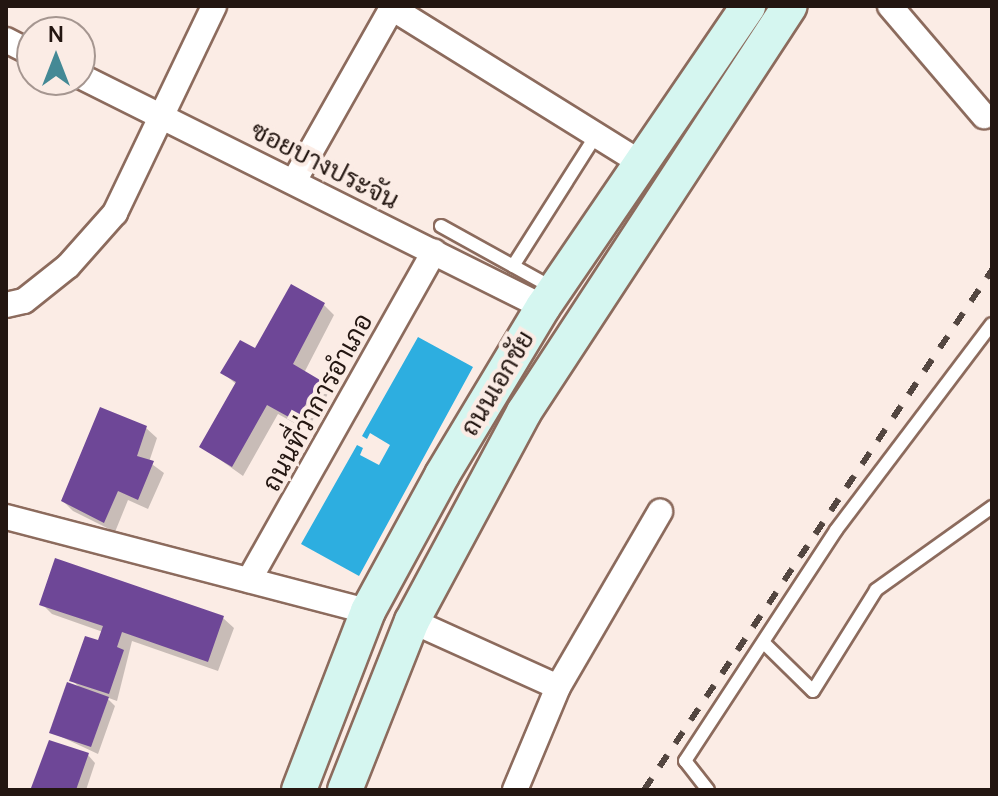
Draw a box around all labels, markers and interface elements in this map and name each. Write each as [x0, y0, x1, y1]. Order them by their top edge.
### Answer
north arrow [16, 16, 96, 96]
text: N [48, 19, 64, 49]
street label: ซอยบางประจัน [246, 114, 404, 216]
street label: ถนนที่ว่าการอำเภอ [255, 308, 379, 496]
street label: ถนนเอกชัย [453, 325, 541, 441]

